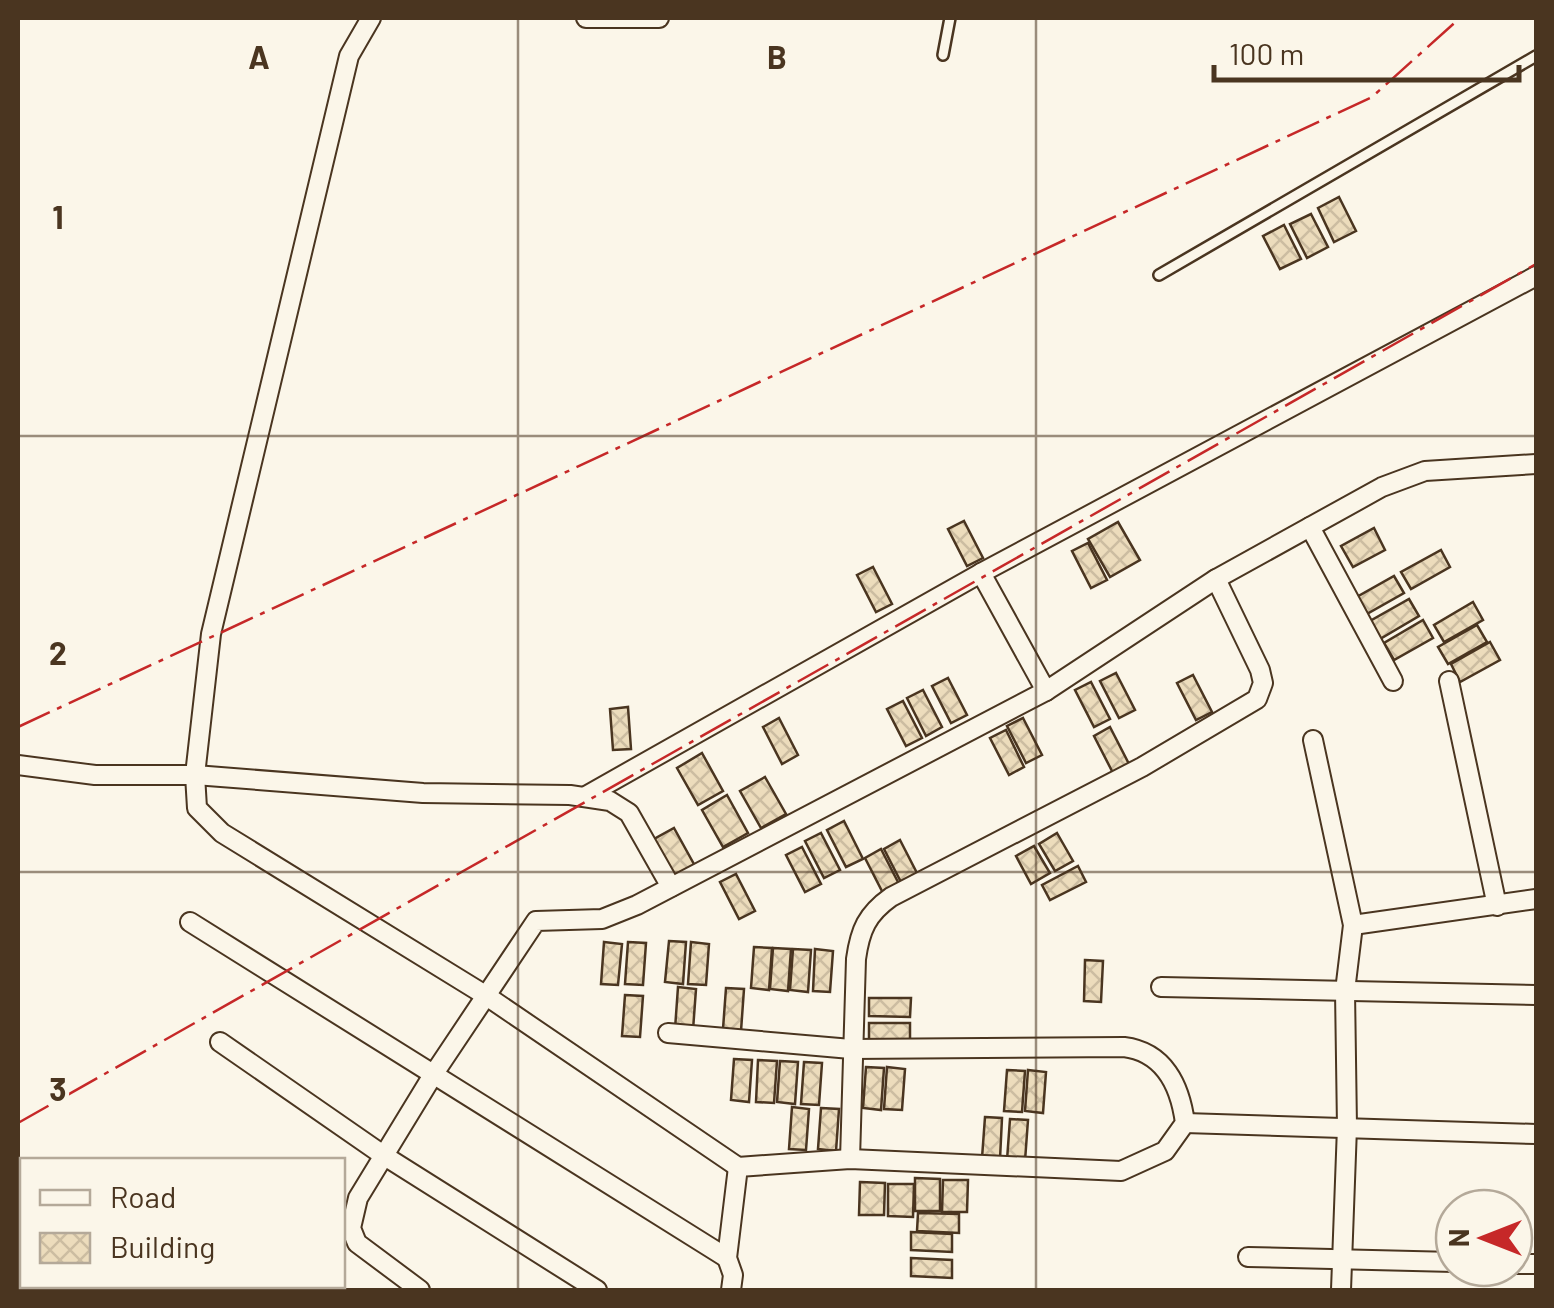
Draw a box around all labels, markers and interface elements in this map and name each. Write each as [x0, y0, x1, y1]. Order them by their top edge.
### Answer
scale bar [1214, 20, 1519, 82]
text: 100 m [1229, 35, 1304, 71]
text: A [248, 37, 270, 75]
text: B [767, 37, 787, 75]
text: 1 [52, 197, 64, 235]
text: 2 [49, 633, 67, 671]
text: 3 [49, 1069, 67, 1107]
legend [20, 1158, 345, 1288]
text: Road [110, 1178, 176, 1214]
north arrow [1434, 1188, 1534, 1288]
text: Building [110, 1228, 215, 1264]
text: N [1441, 1229, 1475, 1247]

